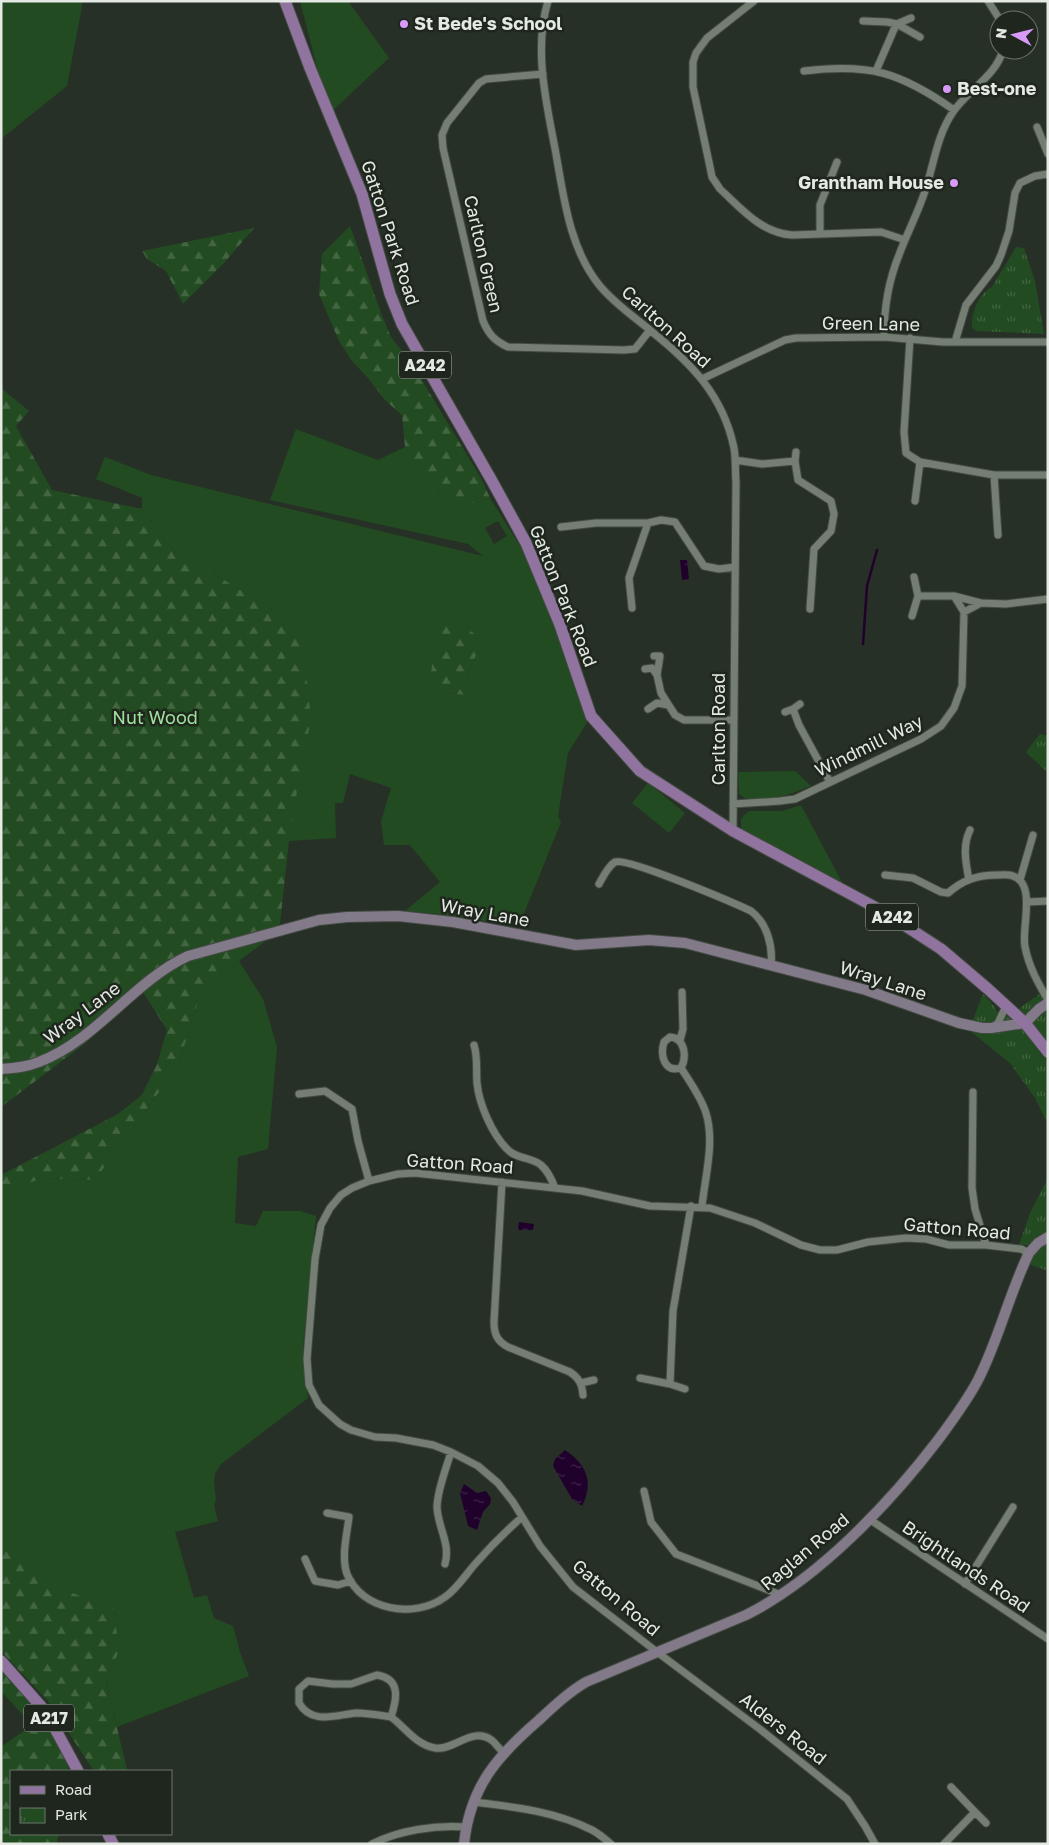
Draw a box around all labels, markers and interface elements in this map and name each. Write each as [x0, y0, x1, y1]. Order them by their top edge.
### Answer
north arrow [989, 10, 1039, 60]
place label: St Bede's School [414, 12, 562, 34]
marker: St Bede's School [398, 18, 410, 30]
text: N [992, 27, 1010, 40]
place label: Best-one [957, 77, 1037, 99]
marker: Best-one [941, 83, 953, 95]
street label: Gatton Park Road [357, 158, 425, 308]
place label: Grantham House [798, 171, 944, 193]
marker: Grantham House [948, 177, 960, 189]
street label: Carlton Green [460, 193, 508, 315]
street label: Carlton Road [618, 280, 716, 372]
street label: Green Lane [822, 311, 920, 335]
road number: A242 [399, 352, 451, 378]
street label: Gatton Park Road [525, 522, 602, 670]
street label: Carlton Road [707, 673, 729, 785]
park label: Nut Wood [112, 706, 198, 728]
street label: Windmill Way [811, 709, 926, 781]
street label: Wray Lane [439, 893, 532, 931]
road number: A242 [866, 904, 918, 930]
street label: Wray Lane [837, 956, 930, 1004]
street label: Wray Lane [39, 976, 124, 1048]
street label: Gatton Road [406, 1148, 514, 1178]
street label: Gatton Road [903, 1212, 1012, 1244]
street label: Raglan Road [756, 1508, 853, 1595]
street label: Brightlands Road [899, 1515, 1035, 1617]
street label: Gatton Road [568, 1554, 665, 1640]
street label: Alders Road [736, 1688, 831, 1769]
road number: A217 [24, 1705, 74, 1732]
legend [10, 1770, 172, 1835]
text: Road [55, 1780, 92, 1798]
text: Park [55, 1805, 88, 1823]

